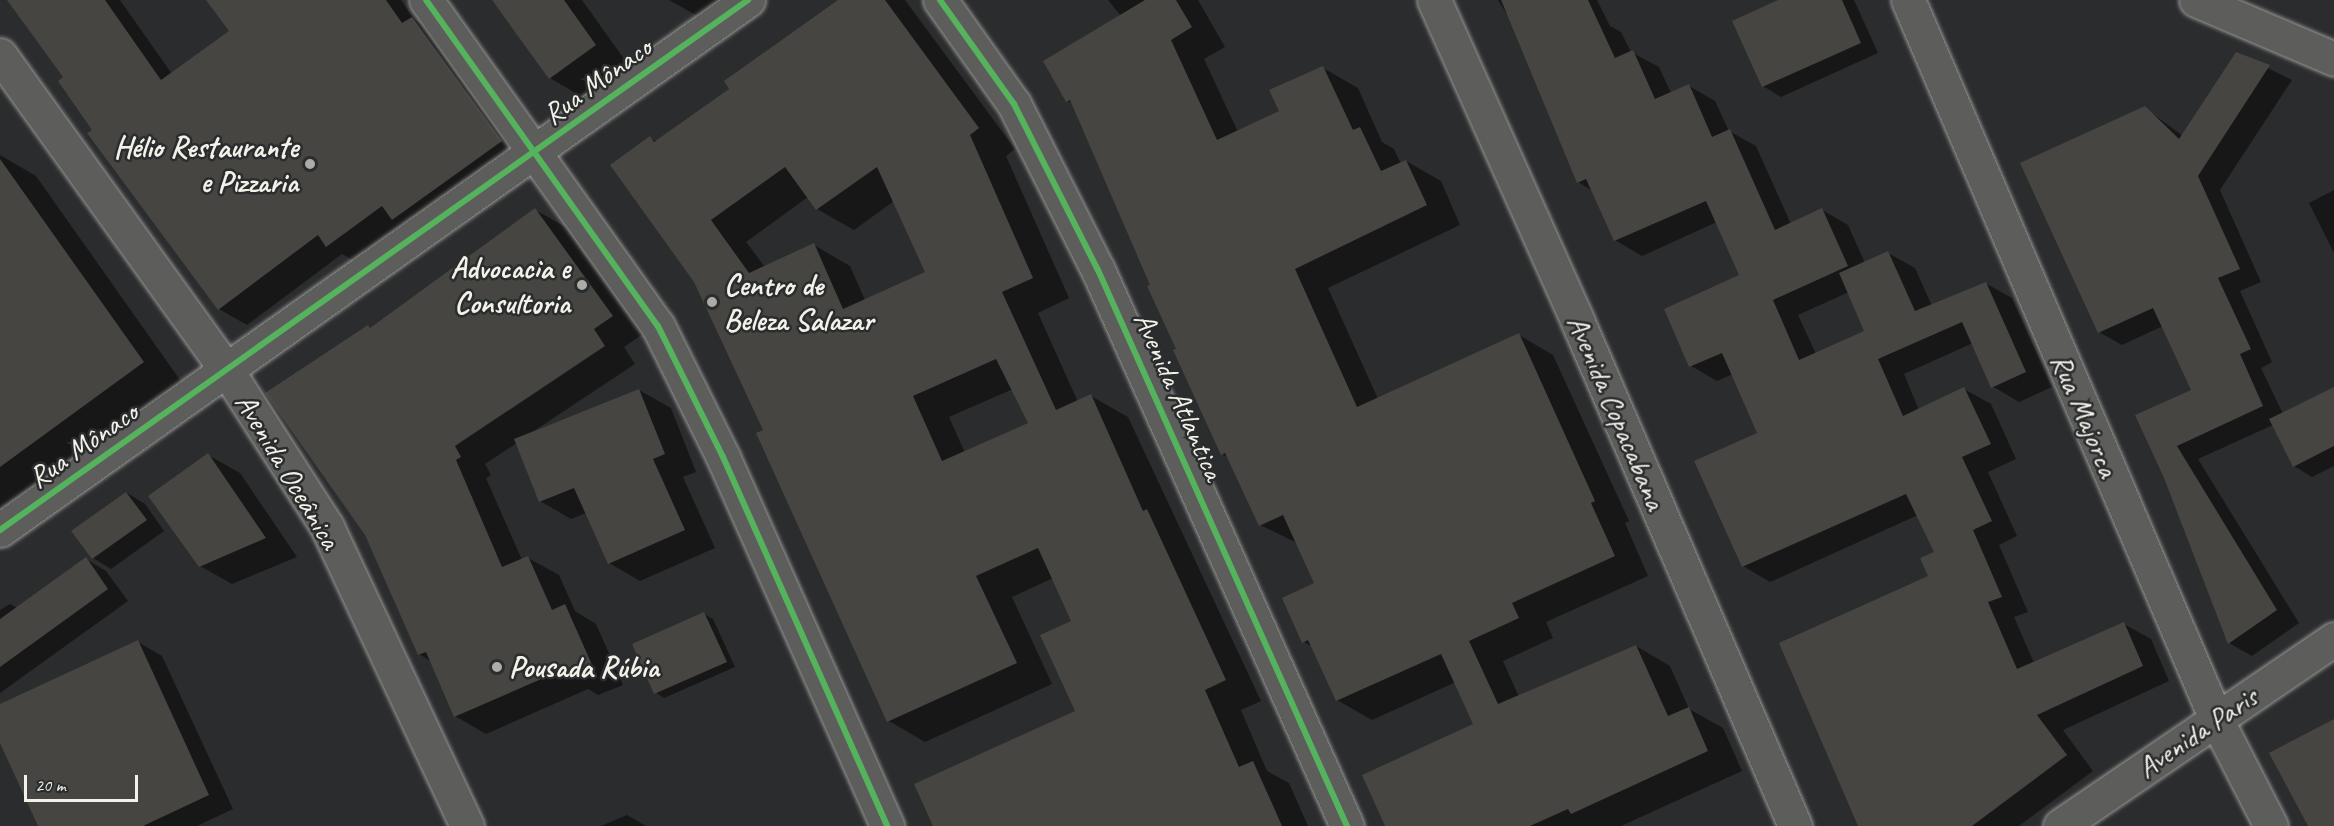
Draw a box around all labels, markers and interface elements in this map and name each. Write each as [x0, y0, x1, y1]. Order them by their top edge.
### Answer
street label: Rua Mônaco [536, 30, 658, 132]
place label: Hélio Restaurante e Pizzaria [114, 129, 298, 200]
marker: Hélio Restaurante e Pizzaria [303, 157, 317, 171]
place label: Advocacia e Consultoria [451, 250, 570, 320]
place label: Centro de Beleza Salazar [724, 267, 873, 338]
marker: Advocacia e Consultoria [575, 278, 589, 292]
marker: Centro de Beleza Salazar [705, 295, 719, 309]
street label: Avenida Atlantica [1126, 306, 1232, 486]
street label: Avenida Copacabana [1560, 309, 1674, 515]
street label: Rua Majorca [2043, 348, 2127, 482]
street label: Avenida Oceânica [227, 387, 349, 555]
street label: Rua Mônaco [21, 394, 145, 496]
place label: Pousada Rúbia [509, 649, 659, 685]
marker: Pousada Rúbia [490, 660, 504, 674]
street label: Avenida Paris [2130, 679, 2264, 785]
scale bar [27, 763, 141, 801]
text: 20 m [35, 774, 66, 796]

